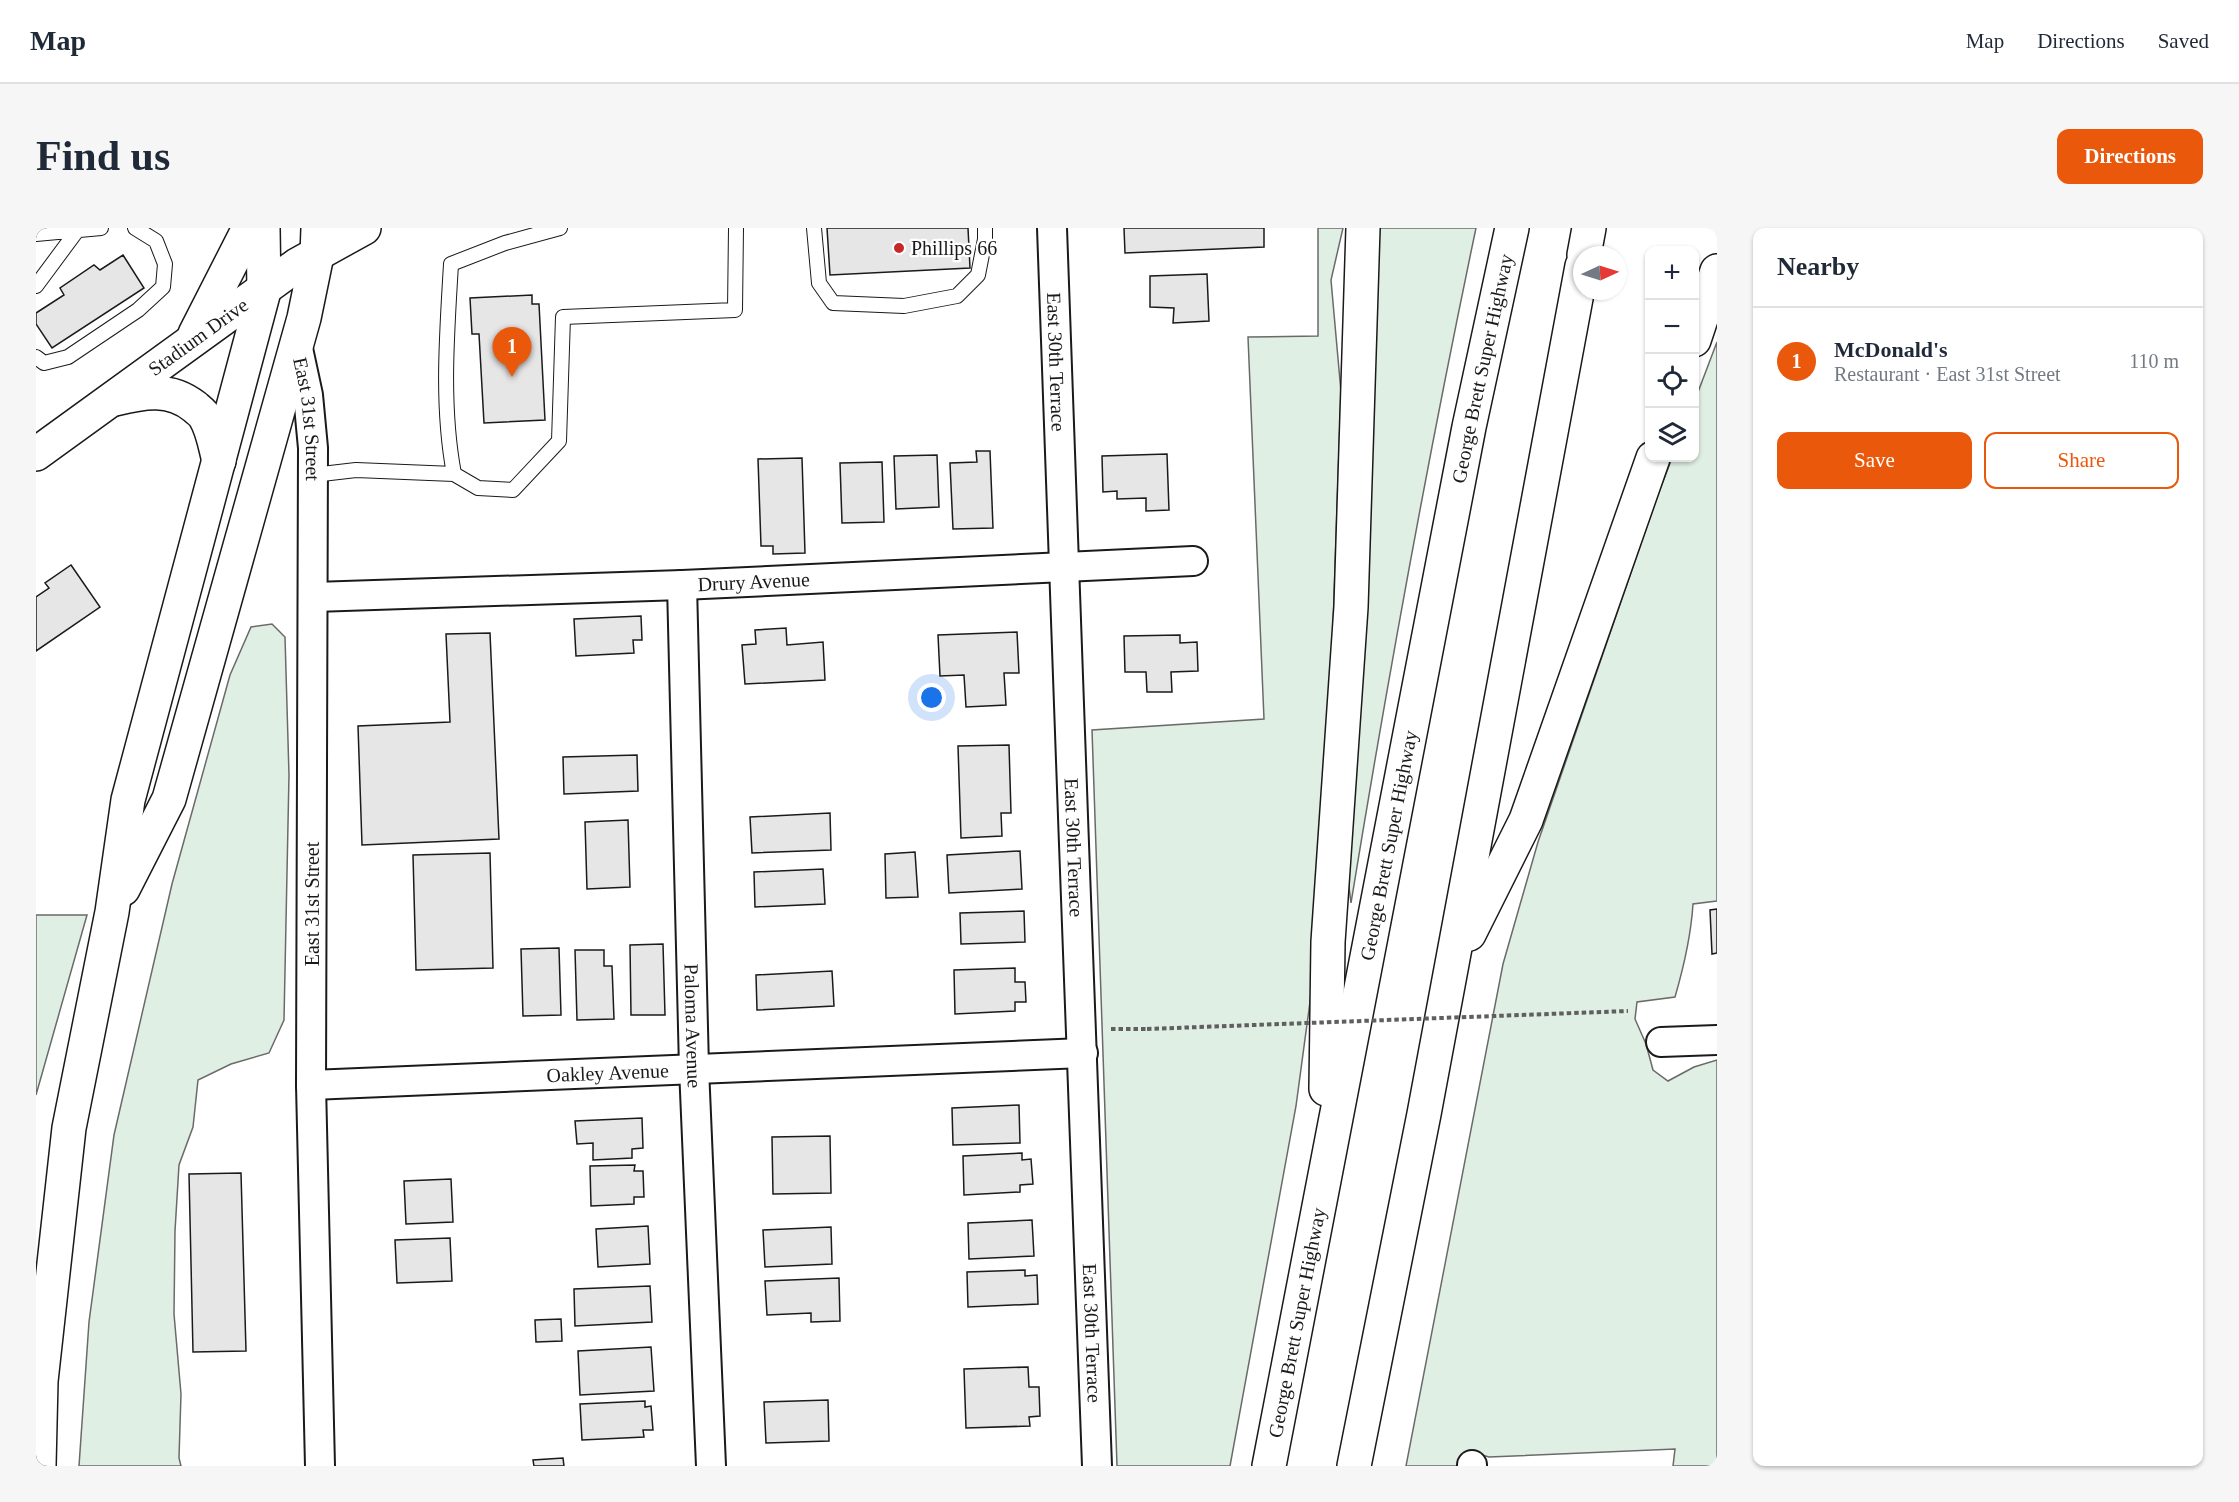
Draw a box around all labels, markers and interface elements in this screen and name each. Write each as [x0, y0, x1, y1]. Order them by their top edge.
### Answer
text: Map [30, 25, 86, 56]
text: Map [1966, 29, 2004, 53]
text: Directions [2037, 29, 2125, 53]
text: Saved [2158, 29, 2209, 53]
button: Directions [2057, 129, 2203, 184]
text: Find us [36, 133, 170, 179]
place label: Phillips 66 [911, 237, 997, 260]
marker: Phillips 66 [892, 241, 906, 255]
north arrow [1573, 246, 1627, 300]
map controls [1645, 246, 1699, 462]
button: + [1645, 246, 1699, 300]
street label: George Brett Super Highway [1447, 252, 1518, 485]
text: Nearby [1777, 252, 1859, 281]
street label: East 30th Terrace [1043, 292, 1070, 432]
street label: Stadium Drive [144, 293, 252, 380]
button: − [1645, 300, 1699, 354]
pin: 1 [492, 328, 532, 377]
text: McDonald's [1834, 337, 1948, 362]
text: 1 [1792, 350, 1802, 372]
text: 110 m [2129, 350, 2179, 372]
button: locate [1645, 354, 1699, 408]
street label: East 31st Street [289, 355, 324, 481]
text: Restaurant · East 31st Street [1834, 363, 2061, 385]
button: layers [1645, 408, 1699, 462]
button: Save [1777, 432, 1972, 489]
button: Share [1984, 432, 2179, 489]
street label: Drury Avenue [697, 568, 811, 595]
your location [917, 683, 946, 712]
street label: George Brett Super Highway [1356, 729, 1422, 962]
street label: East 30th Terrace [1061, 778, 1088, 918]
street label: East 31st Street [301, 841, 323, 966]
street label: Paloma Avenue [680, 963, 706, 1089]
street label: Oakley Avenue [546, 1059, 669, 1086]
street label: George Brett Super Highway [1264, 1206, 1330, 1439]
street label: East 30th Terrace [1079, 1263, 1106, 1403]

